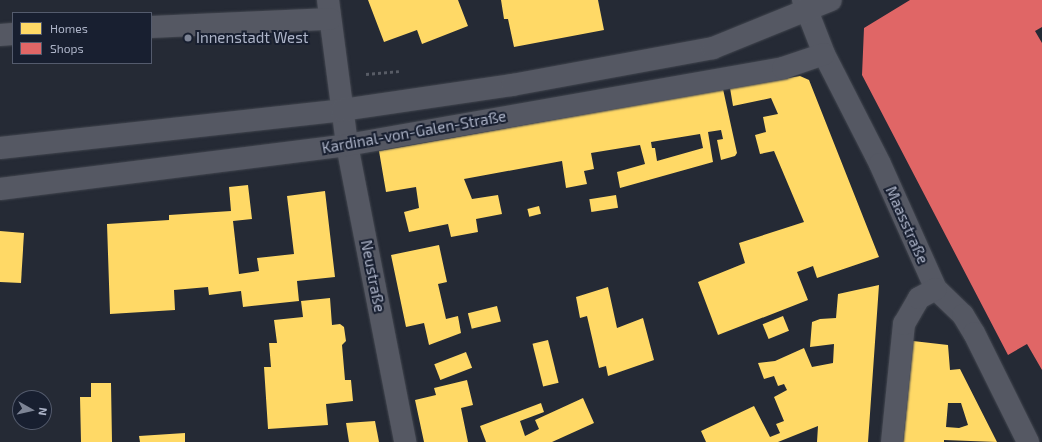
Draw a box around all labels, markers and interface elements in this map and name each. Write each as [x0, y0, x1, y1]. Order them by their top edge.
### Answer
legend [12, 12, 152, 64]
text: Homes [50, 21, 88, 35]
place label: Innenstadt West [196, 29, 309, 47]
marker: Innenstadt West [183, 33, 193, 43]
text: Shops [50, 41, 84, 55]
street label: Kardinal-von-Galen-Straße [320, 107, 508, 157]
street label: Maasstraße [882, 183, 932, 267]
street label: Neustraße [357, 238, 389, 314]
north arrow [12, 390, 52, 430]
text: N [36, 407, 50, 416]

